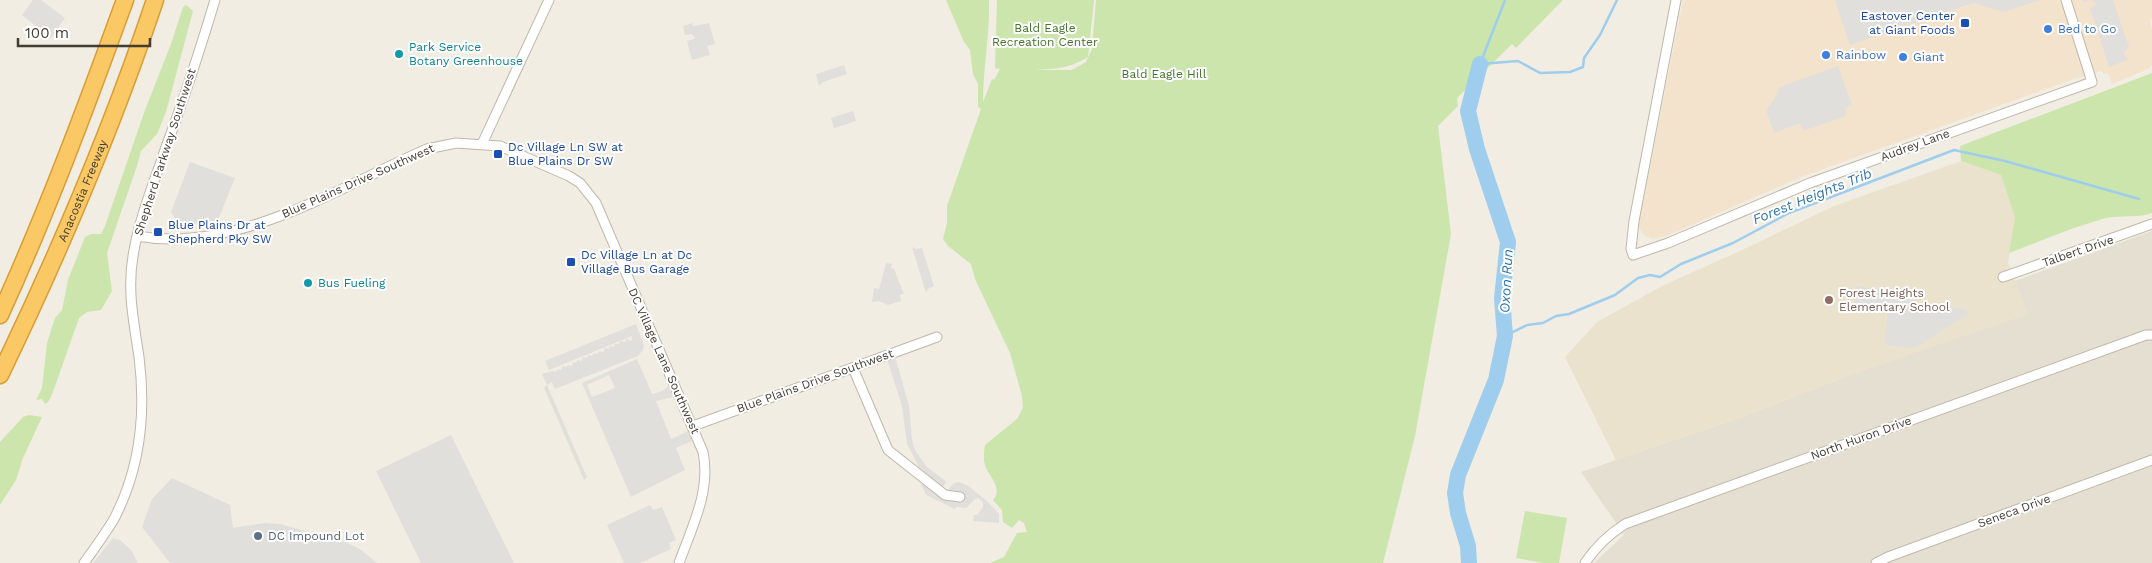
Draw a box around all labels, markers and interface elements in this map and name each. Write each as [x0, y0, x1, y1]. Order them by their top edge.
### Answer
place label: Eastover Center at Giant Foods [1861, 9, 1955, 37]
scale bar [18, 15, 150, 47]
marker: Eastover Center at Giant Foods [1959, 17, 1971, 29]
park label: Bald Eagle Recreation Center [992, 21, 1098, 49]
place label: Bed to Go [2058, 22, 2116, 36]
marker: Bed to Go [2042, 23, 2054, 35]
text: 100 m [25, 24, 69, 42]
place label: Park Service Botany Greenhouse [409, 40, 523, 68]
marker: Park Service Botany Greenhouse [393, 48, 405, 60]
place label: Rainbow [1836, 48, 1886, 62]
marker: Rainbow [1820, 49, 1832, 61]
place label: Giant [1913, 50, 1944, 64]
marker: Giant [1897, 51, 1909, 63]
street label: Shepherd Parkway Southwest [131, 67, 199, 237]
park label: Bald Eagle Hill [1122, 67, 1207, 81]
street label: Audrey Lane [1879, 126, 1951, 164]
street label: Anacostia Freeway [55, 137, 110, 244]
place label: Dc Village Ln SW at Blue Plains Dr SW [508, 140, 623, 168]
street label: Blue Plains Drive Southwest [280, 141, 436, 221]
marker: Dc Village Ln SW at Blue Plains Dr SW [492, 148, 504, 160]
water label: Forest Heights Trib [1750, 165, 1874, 227]
place label: Blue Plains Dr at Shepherd Pky SW [168, 218, 272, 246]
marker: Blue Plains Dr at Shepherd Pky SW [152, 226, 164, 238]
street label: Talbert Drive [2041, 232, 2116, 270]
place label: Dc Village Ln at Dc Village Bus Garage [581, 248, 693, 276]
water label: Oxon Run [1496, 249, 1516, 313]
marker: Dc Village Ln at Dc Village Bus Garage [565, 256, 577, 268]
place label: Bus Fueling [318, 276, 386, 290]
marker: Bus Fueling [302, 277, 314, 289]
street label: DC Village Lane Southwest [625, 286, 703, 436]
place label: Forest Heights Elementary School [1839, 286, 1950, 314]
marker: Forest Heights Elementary School [1823, 294, 1835, 306]
street label: Blue Plains Drive Southwest [735, 346, 895, 416]
street label: North Huron Drive [1809, 413, 1913, 463]
street label: Seneca Drive [1976, 491, 2052, 531]
place label: DC Impound Lot [268, 529, 364, 543]
marker: DC Impound Lot [252, 530, 264, 542]

